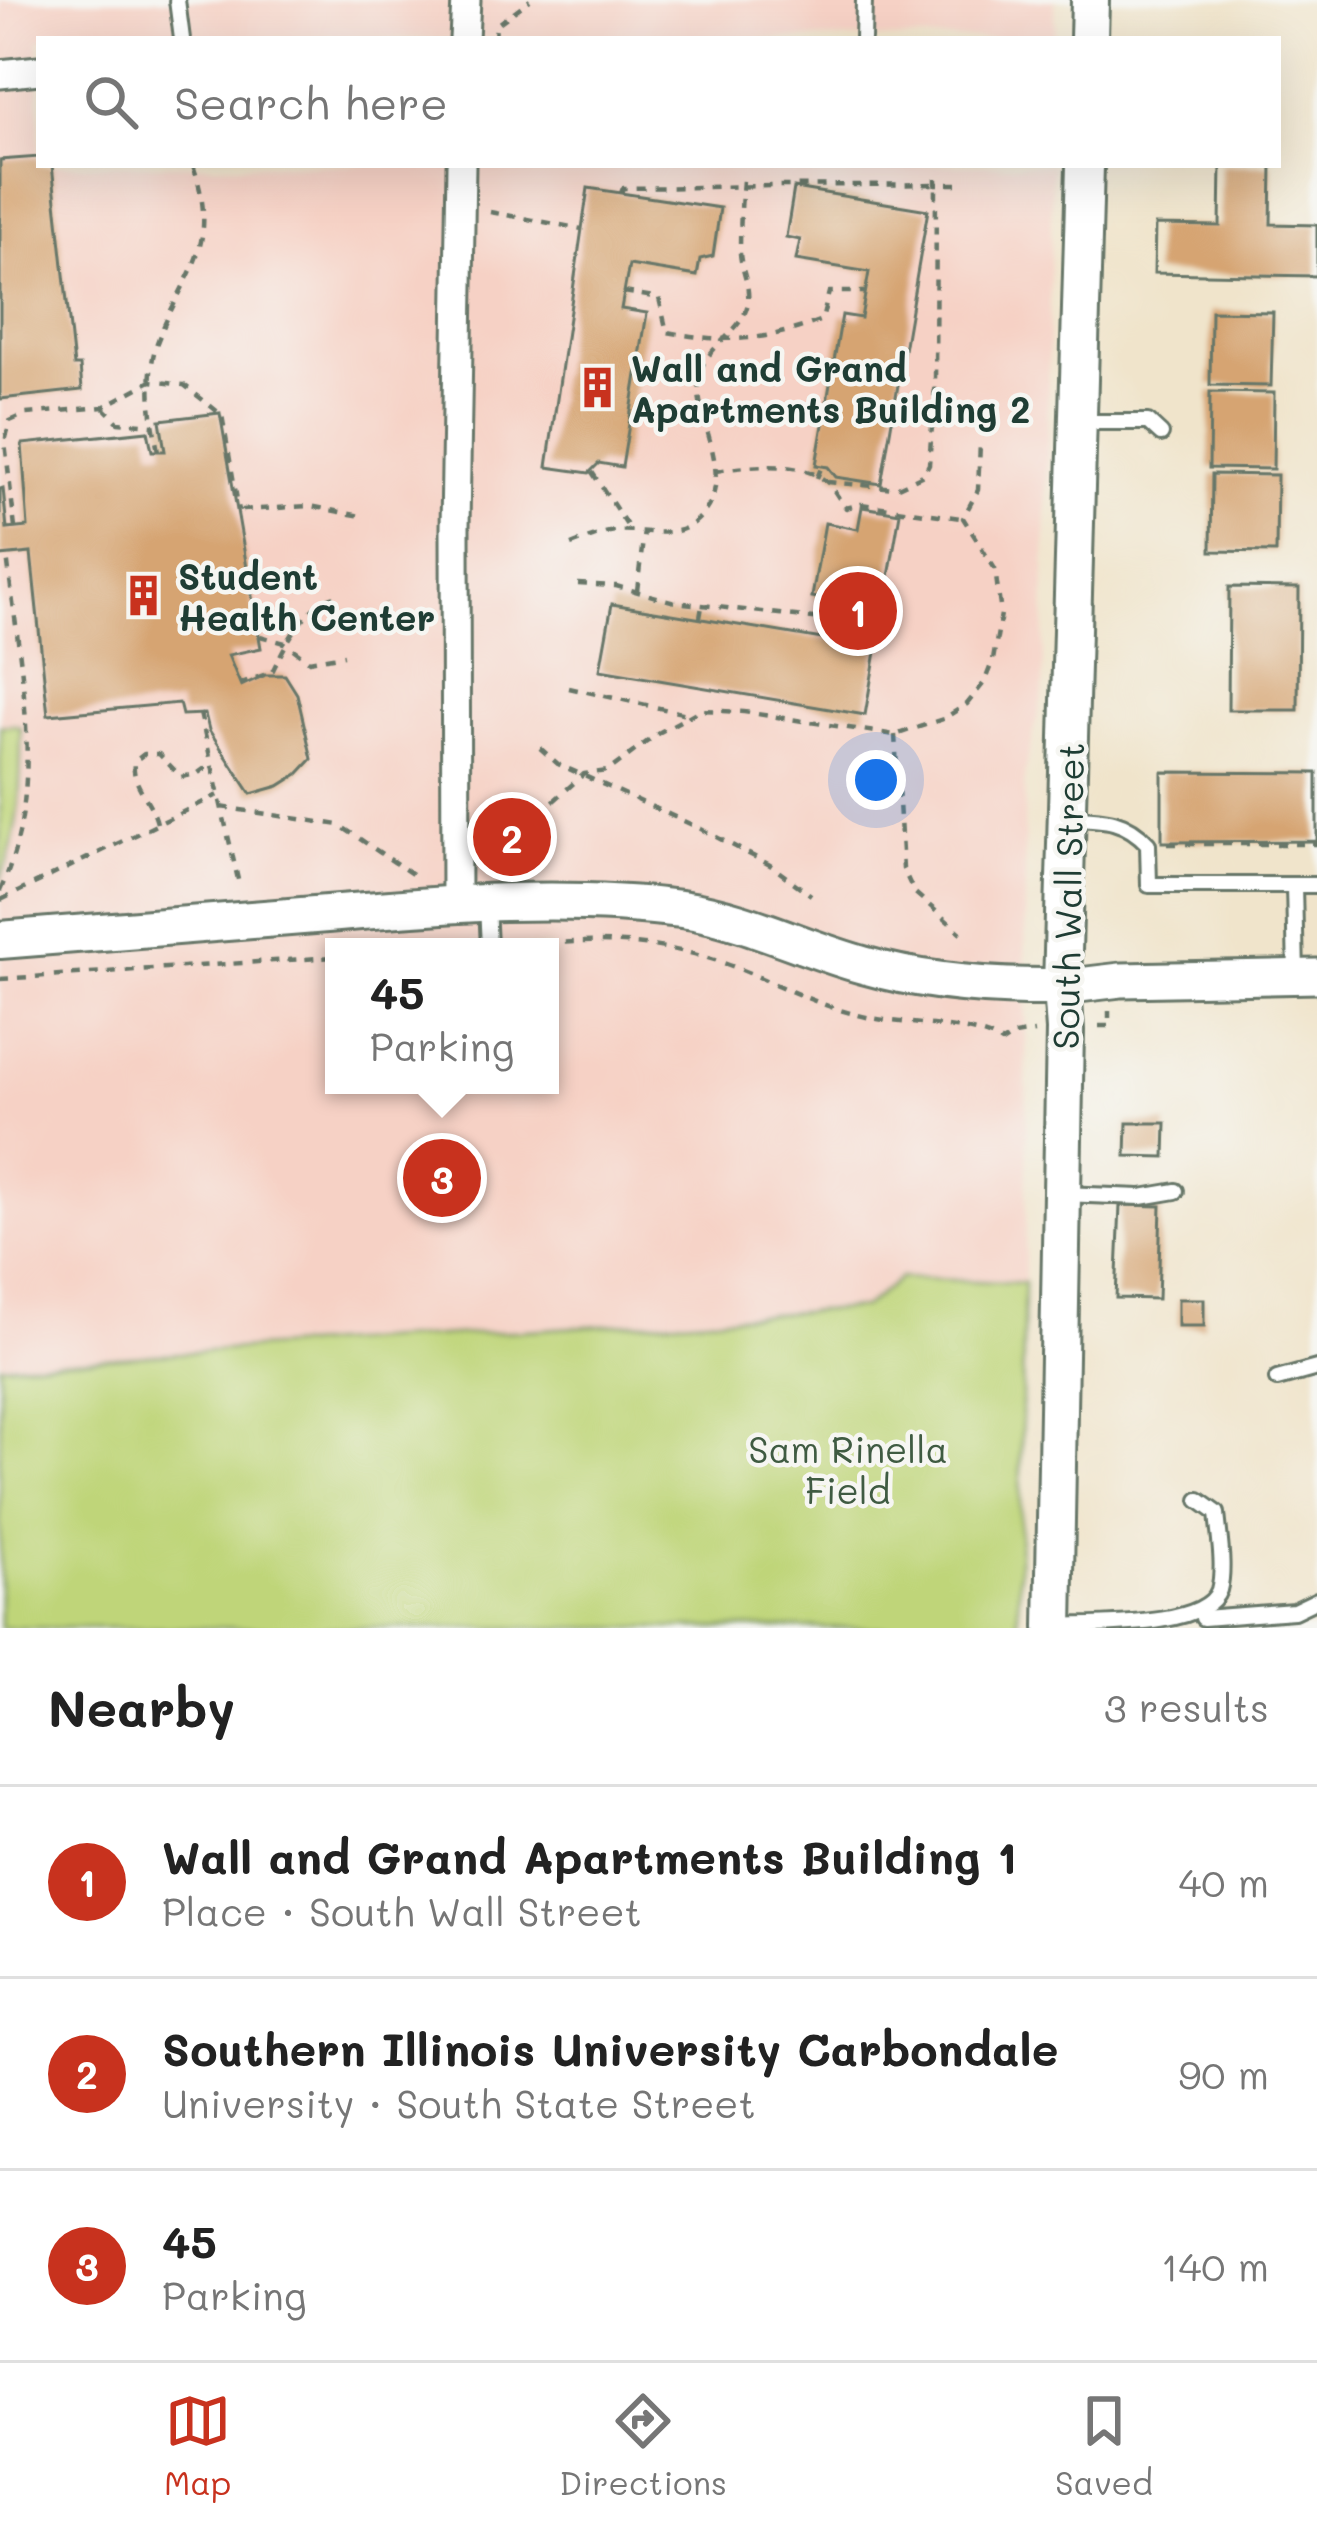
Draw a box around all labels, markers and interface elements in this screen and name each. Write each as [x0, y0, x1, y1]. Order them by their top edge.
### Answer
search box [36, 36, 1281, 168]
icon: search [78, 69, 144, 135]
text: Search here [174, 73, 448, 131]
place label: Wall and Grand Apartments Building 2 [631, 344, 1030, 432]
building icon: Wall and Grand Apartments Building 2 [574, 365, 620, 411]
place label: Student Health Center [178, 552, 435, 640]
pin: 1 [819, 566, 897, 656]
building icon: Student Health Center [121, 573, 167, 619]
street label: South Wall Street [1041, 742, 1093, 1050]
your location [846, 750, 906, 810]
pin: 2 [473, 792, 551, 882]
popup [325, 938, 559, 1094]
text: 45 [370, 962, 425, 1020]
text: Parking [370, 1020, 514, 1071]
pin: 3 [403, 1133, 481, 1223]
park label: Sam Rinella Field [748, 1425, 948, 1513]
text: Nearby [48, 1673, 235, 1740]
text: 3 results [1104, 1681, 1269, 1732]
text: Wall and Grand Apartments Building 1 [162, 1827, 1017, 1885]
text: 1 [78, 1856, 96, 1907]
text: 40 m [1178, 1856, 1269, 1907]
text: Place · South Wall Street [162, 1885, 642, 1936]
text: Southern Illinois University Carbondale [162, 2019, 1059, 2077]
text: 2 [76, 2048, 98, 2099]
text: 90 m [1178, 2048, 1269, 2099]
text: University · South State Street [162, 2077, 756, 2128]
text: 45 [162, 2211, 217, 2269]
text: 3 [75, 2240, 99, 2291]
text: 140 m [1161, 2240, 1269, 2291]
text: Parking [162, 2269, 307, 2320]
tab: Map [164, 2388, 231, 2503]
tab: Directions [559, 2388, 727, 2503]
tab: Saved [1055, 2388, 1153, 2503]

